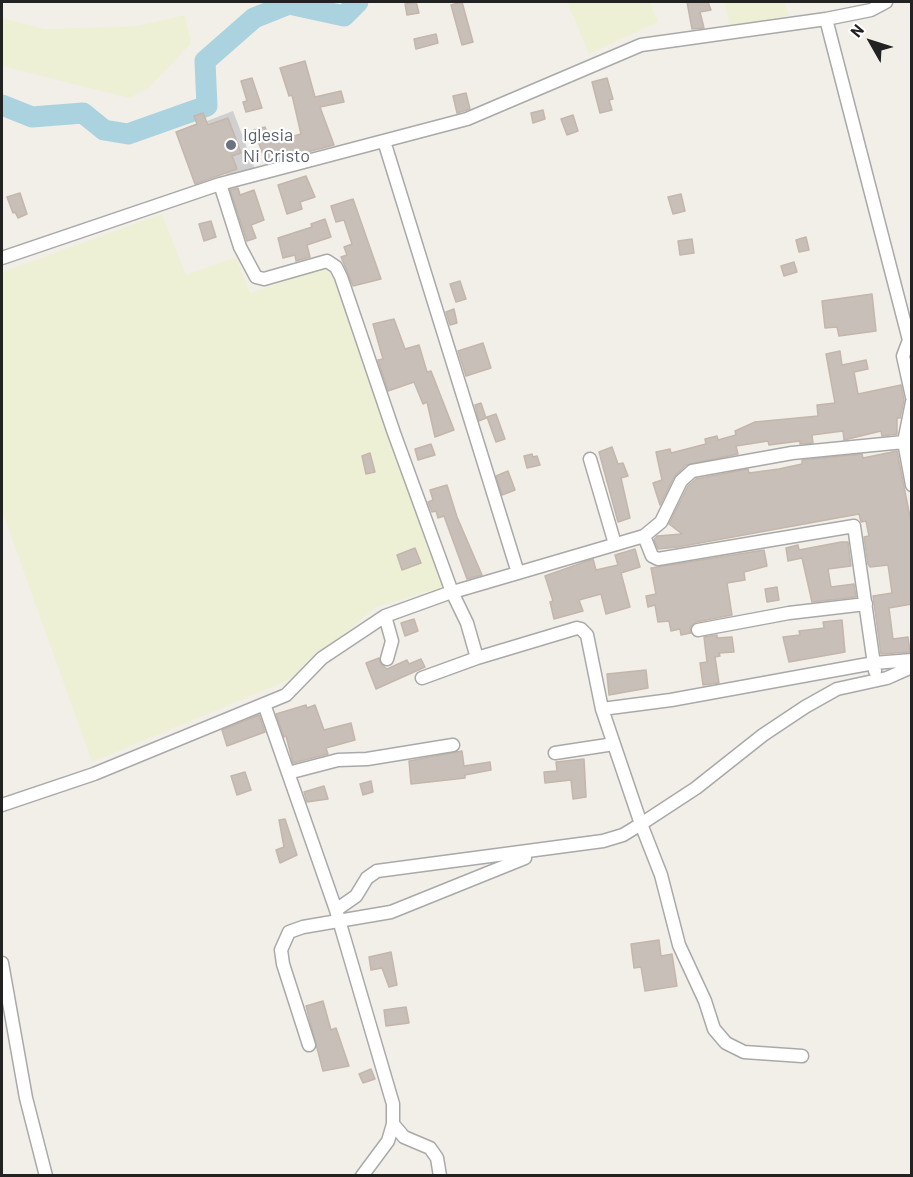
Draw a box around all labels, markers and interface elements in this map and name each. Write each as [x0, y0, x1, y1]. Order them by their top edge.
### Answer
north arrow [841, 12, 901, 72]
text: N [846, 20, 867, 40]
place label: Iglesia Ni Cristo [243, 124, 310, 166]
marker: Iglesia Ni Cristo [224, 138, 238, 152]

